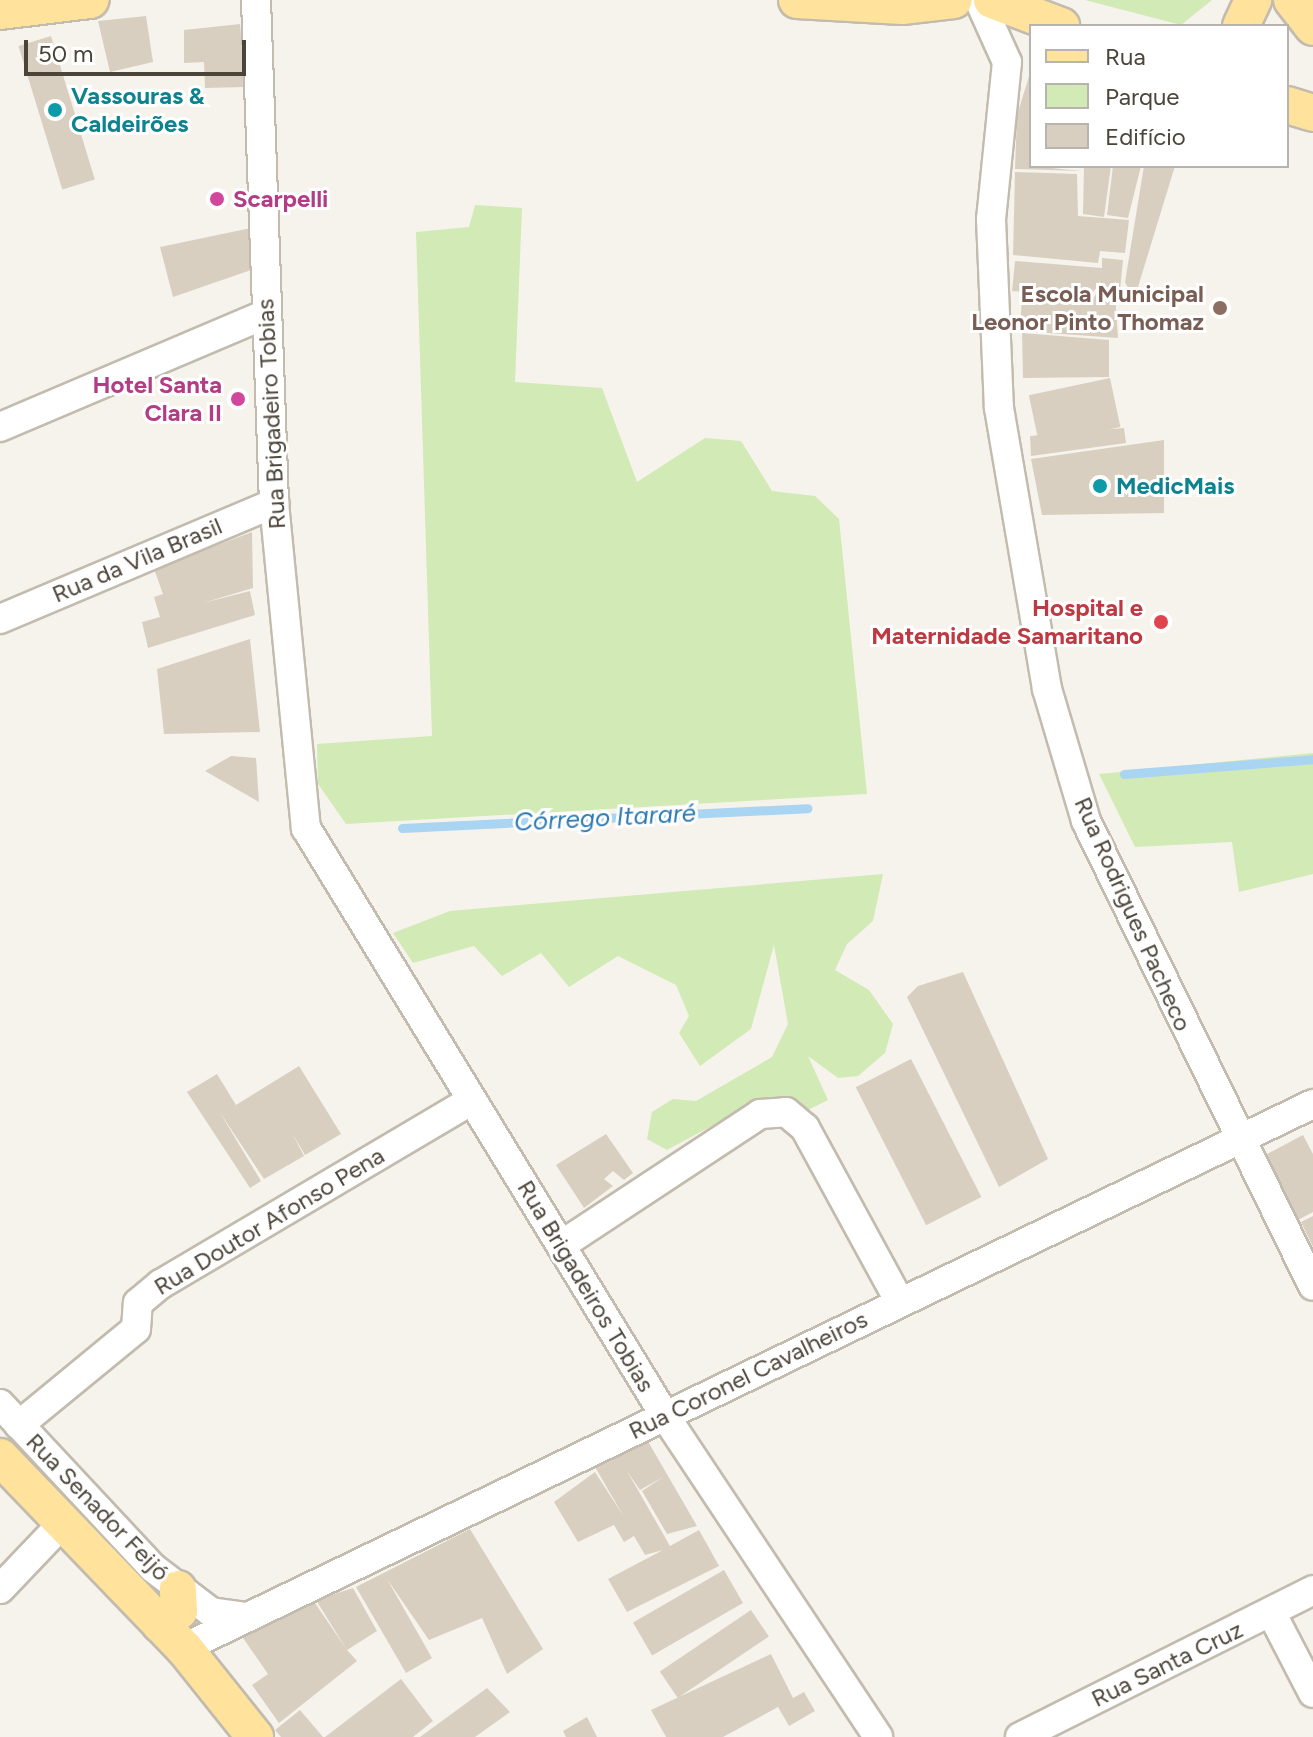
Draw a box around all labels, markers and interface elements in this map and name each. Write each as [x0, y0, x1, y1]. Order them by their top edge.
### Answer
scale bar [28, 24, 250, 74]
legend [1029, 24, 1289, 168]
text: 50 m [38, 39, 94, 68]
text: Rua [1105, 42, 1146, 71]
place label: Vassouras & Caldeirões [71, 82, 204, 138]
text: Parque [1105, 82, 1179, 111]
marker: Vassouras & Caldeirões [46, 101, 64, 119]
text: Edifício [1105, 122, 1186, 151]
place label: Scarpelli [233, 185, 328, 213]
marker: Scarpelli [208, 190, 226, 208]
place label: Escola Municipal Leonor Pinto Thomaz [971, 280, 1204, 336]
street label: Rua Brigadeiro Tobias [251, 298, 291, 530]
marker: Escola Municipal Leonor Pinto Thomaz [1211, 299, 1229, 317]
place label: Hotel Santa Clara II [92, 371, 222, 427]
marker: Hotel Santa Clara II [229, 390, 247, 408]
place label: MedicMais [1116, 472, 1234, 500]
marker: MedicMais [1091, 477, 1109, 495]
street label: Rua da Vila Brasil [48, 511, 226, 609]
place label: Hospital e Maternidade Samaritano [871, 594, 1143, 650]
marker: Hospital e Maternidade Samaritano [1150, 611, 1172, 633]
street label: Rua Rodrigues Pacheco [1068, 792, 1198, 1036]
water label: Córrego Itararé [513, 798, 697, 838]
street label: Rua Doutor Afonso Pena [149, 1141, 389, 1301]
street label: Rua Brigadeiros Tobias [511, 1175, 661, 1397]
street label: Rua Coronel Cavalheiros [624, 1305, 872, 1445]
street label: Rua Senador Feijó [20, 1427, 176, 1587]
street label: Rua Santa Cruz [1087, 1615, 1247, 1713]

